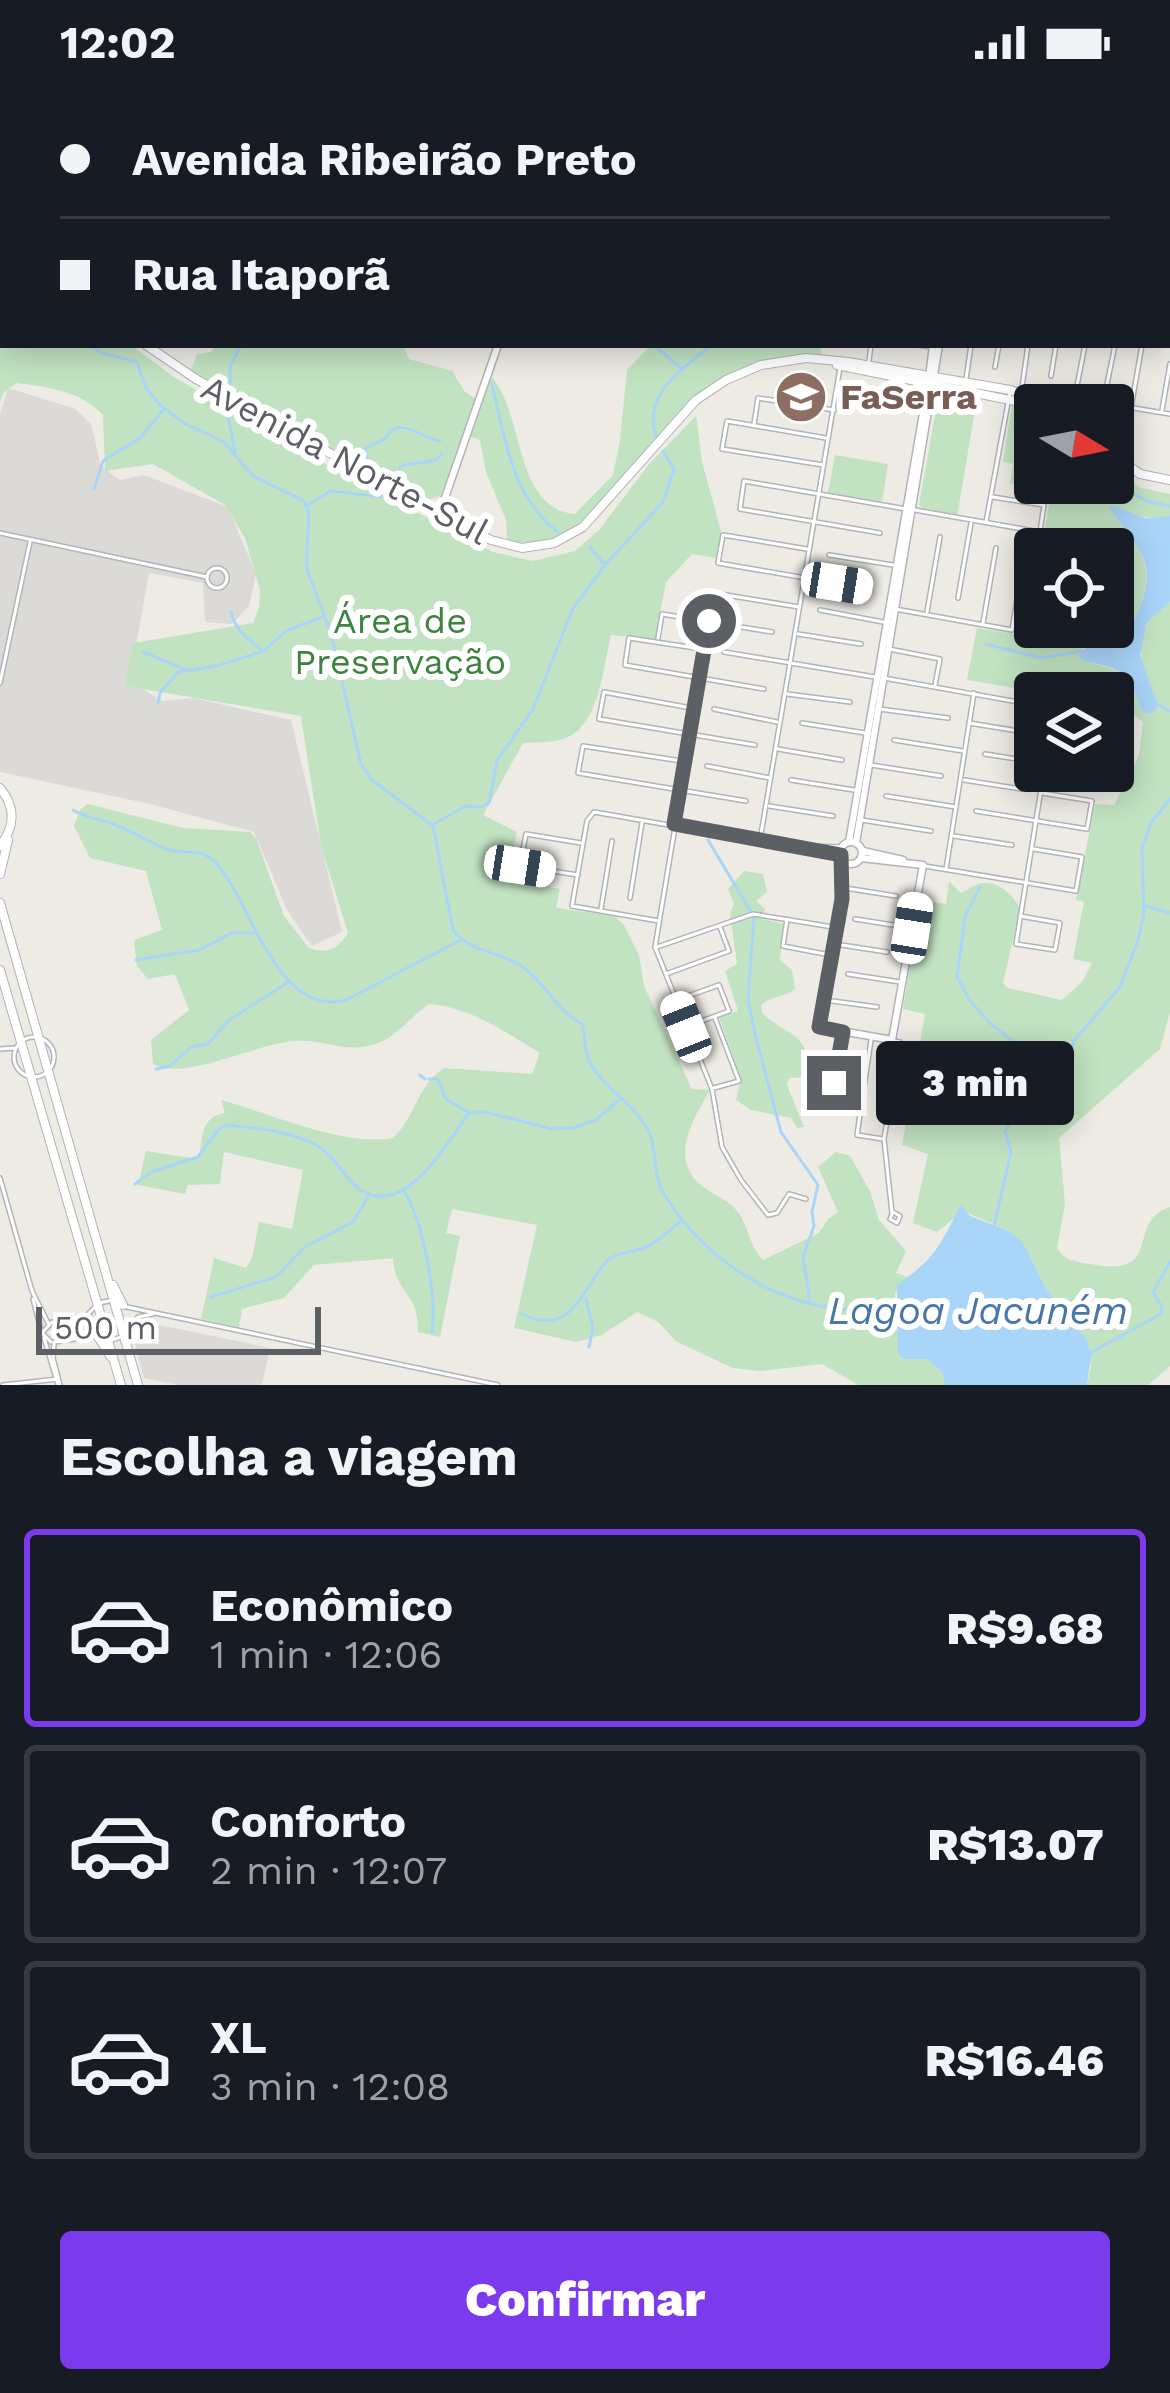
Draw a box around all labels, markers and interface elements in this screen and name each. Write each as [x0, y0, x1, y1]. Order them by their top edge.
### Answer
text: 12:02 [60, 16, 176, 69]
text: Avenida Ribeirão Preto [132, 133, 637, 186]
text: Rua Itaporã [132, 248, 390, 301]
street label: Avenida Norte-Sul [194, 367, 496, 553]
school or university icon: FaSerra [773, 369, 829, 425]
place label: FaSerra [840, 376, 977, 418]
north arrow [1014, 384, 1134, 504]
map controls [1014, 384, 1134, 792]
button: locate [1014, 528, 1134, 648]
car [799, 560, 875, 606]
route start [682, 594, 736, 648]
park label: Área de Preservação [294, 600, 506, 683]
button: layers [1014, 672, 1134, 792]
car [482, 843, 558, 889]
car [889, 890, 935, 966]
car [656, 987, 716, 1067]
callout: 3 min [876, 1041, 1074, 1125]
route end [807, 1056, 861, 1110]
text: 3 min [922, 1060, 1028, 1105]
water label: Lagoa Jacuném [828, 1288, 1128, 1333]
scale bar [36, 1301, 321, 1354]
text: 500 m [54, 1308, 157, 1347]
text: Escolha a viagem [60, 1425, 518, 1488]
icon: car [66, 1574, 174, 1682]
text: Econômico [210, 1579, 453, 1632]
text: R$9.68 [946, 1602, 1104, 1655]
text: 1 min · 12:06 [210, 1632, 442, 1677]
icon: car [66, 1790, 174, 1898]
text: Conforto [210, 1795, 406, 1848]
text: R$13.07 [927, 1818, 1104, 1871]
text: 2 min · 12:07 [210, 1848, 447, 1893]
icon: car [66, 2006, 174, 2114]
text: XL [210, 2011, 267, 2064]
text: R$16.46 [925, 2034, 1104, 2087]
text: 3 min · 12:08 [210, 2064, 450, 2109]
button: Confirmar [60, 2231, 1110, 2369]

